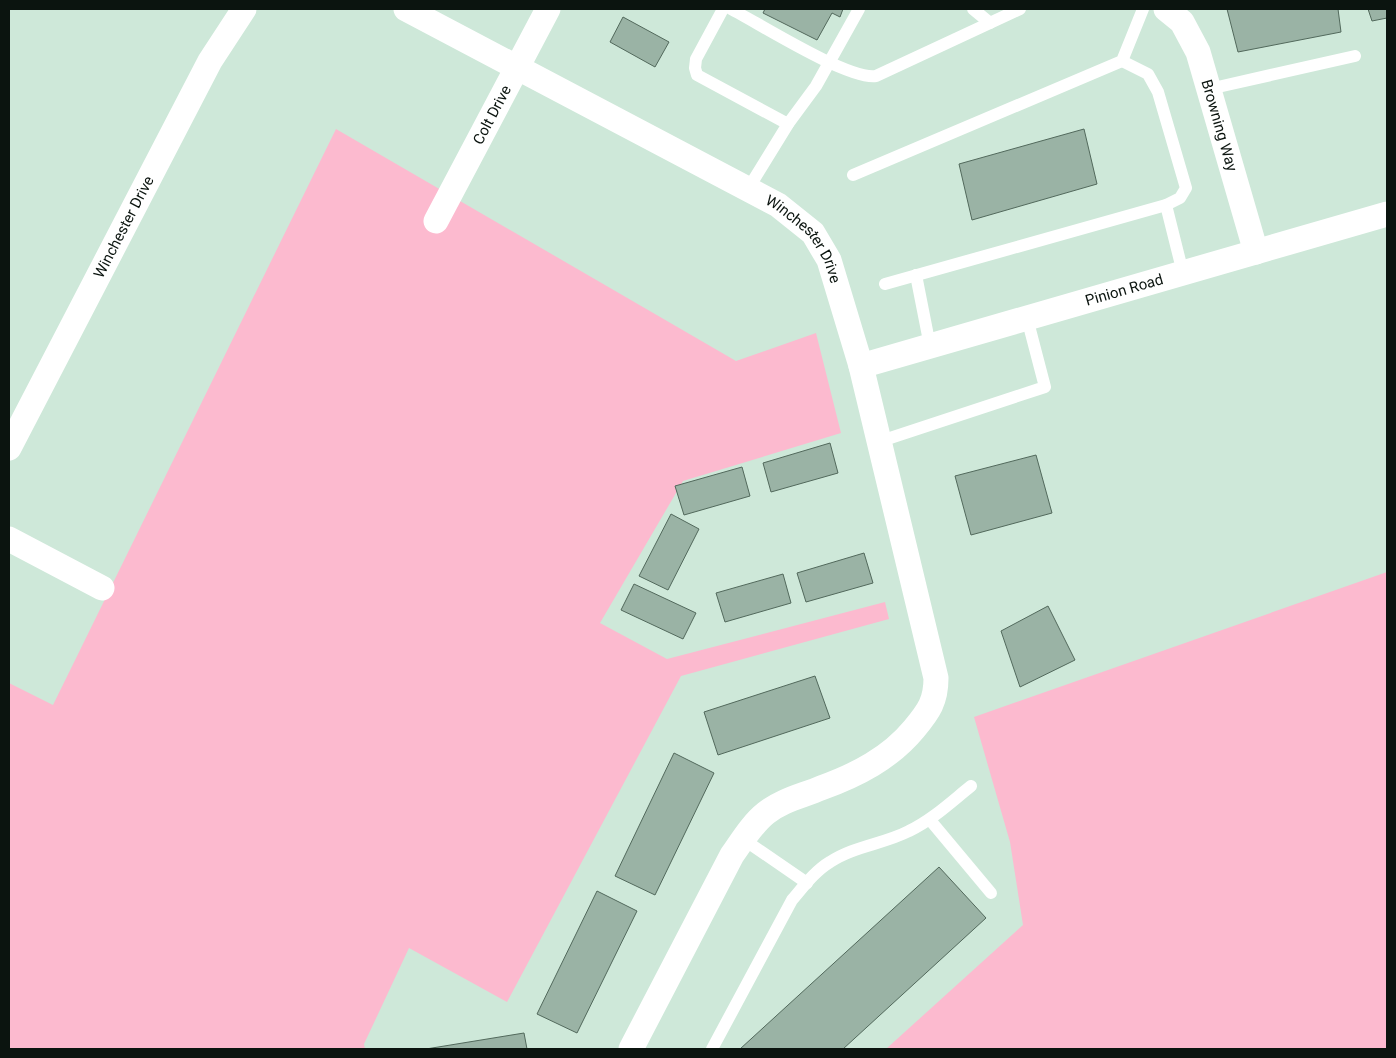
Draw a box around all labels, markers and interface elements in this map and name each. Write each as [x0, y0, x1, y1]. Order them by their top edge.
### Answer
street label: Browning Way [1197, 77, 1241, 173]
street label: Colt Drive [469, 82, 515, 148]
street label: Winchester Drive [90, 173, 158, 281]
street label: Winchester Drive [763, 191, 844, 285]
street label: Pinion Road [1083, 270, 1165, 310]

